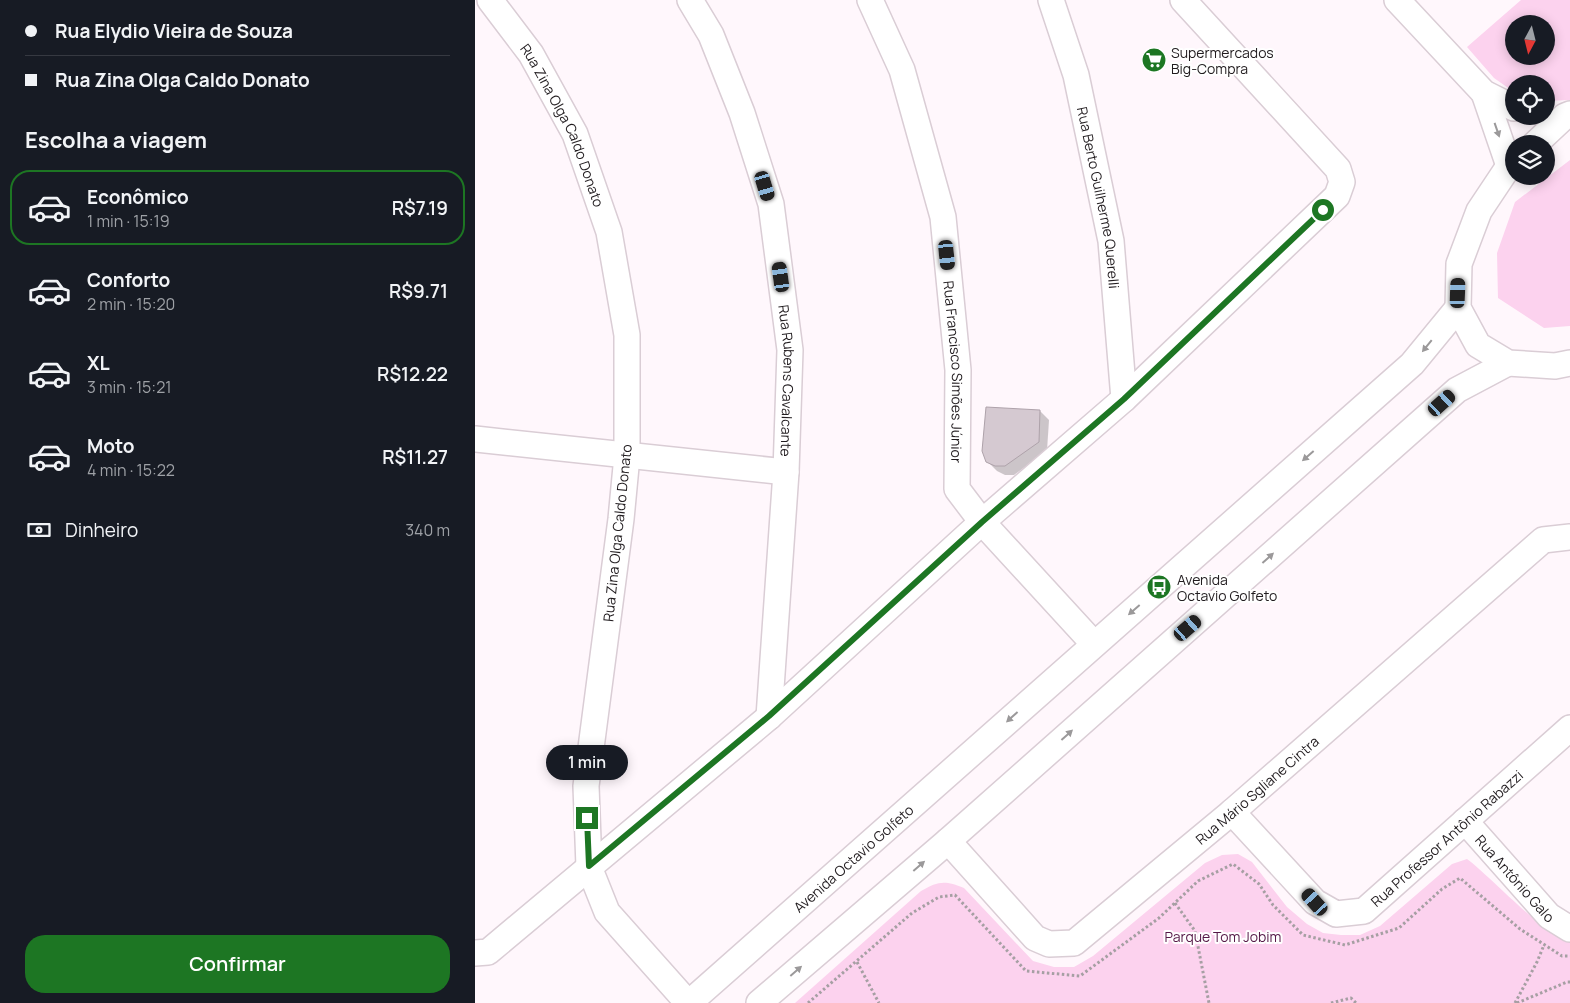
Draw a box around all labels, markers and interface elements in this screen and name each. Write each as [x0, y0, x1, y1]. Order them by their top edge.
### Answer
north arrow [1505, 15, 1555, 65]
map controls [1505, 15, 1555, 185]
text: Rua Elydio Vieira de Souza [55, 18, 293, 44]
street label: Rua Zina Olga Caldo Donato [517, 39, 609, 209]
place label: Supermercados Big-Compra [1171, 43, 1274, 78]
supermarket icon: Supermercados Big-Compra [1141, 47, 1167, 73]
text: Rua Zina Olga Caldo Donato [55, 67, 310, 93]
button: locate [1505, 75, 1555, 125]
street label: Rua Berto Guilherme Querelli [1073, 105, 1124, 289]
one-way arrow [1494, 122, 1501, 137]
text: Escolha a viagem [25, 125, 207, 155]
button: layers [1505, 135, 1555, 185]
car [753, 169, 776, 203]
text: Econômico [87, 184, 189, 210]
icon: car [27, 185, 72, 230]
text: R$7.19 [392, 195, 448, 221]
route start [1312, 199, 1334, 221]
text: 1 min · 15:19 [87, 210, 170, 232]
car [937, 239, 956, 271]
car [771, 261, 790, 293]
text: Conforto [87, 267, 170, 293]
icon: car [27, 268, 72, 313]
text: R$9.71 [389, 278, 448, 304]
car [1449, 278, 1466, 308]
street label: Rua Francisco Simões Júnior [940, 280, 967, 463]
text: 2 min · 15:20 [87, 293, 175, 315]
street label: Rua Rubens Cavalcante [775, 304, 800, 457]
one-way arrow [1422, 339, 1433, 352]
text: XL [87, 350, 110, 376]
icon: car [27, 351, 72, 396]
text: R$12.22 [377, 361, 448, 387]
text: 3 min · 15:21 [87, 376, 172, 398]
car [1425, 387, 1458, 419]
text: Moto [87, 433, 134, 459]
icon: car [27, 434, 72, 479]
street label: Rua Zina Olga Caldo Donato [598, 443, 636, 623]
text: R$11.27 [382, 444, 448, 470]
one-way arrow [1303, 450, 1315, 462]
text: 4 min · 15:22 [87, 459, 175, 481]
icon: cash [25, 516, 53, 544]
text: Dinheiro [65, 517, 138, 543]
text: 340 m [405, 519, 450, 541]
one-way arrow [1261, 552, 1273, 564]
place label: Avenida Octavio Golfeto [1177, 570, 1277, 605]
bus stop icon: Avenida Octavio Golfeto [1146, 574, 1172, 600]
one-way arrow [1127, 604, 1140, 615]
car [1171, 612, 1204, 644]
one-way arrow [1006, 711, 1018, 723]
one-way arrow [1061, 729, 1073, 741]
street label: Rua Mário Sgliane Cintra [1191, 731, 1322, 848]
callout: 1 min [546, 746, 628, 780]
text: 1 min [568, 751, 606, 773]
street label: Rua Professor Antônio Rabazzi [1366, 765, 1527, 910]
street label: Avenida Octavio Golfeto [789, 800, 917, 916]
route end [576, 807, 598, 829]
street label: Rua Antônio Galo [1472, 830, 1558, 926]
one-way arrow [912, 860, 925, 871]
car [1299, 886, 1330, 918]
park label: Parque Tom Jobim [1165, 927, 1282, 946]
button: Confirmar [25, 935, 450, 993]
one-way arrow [789, 966, 802, 977]

